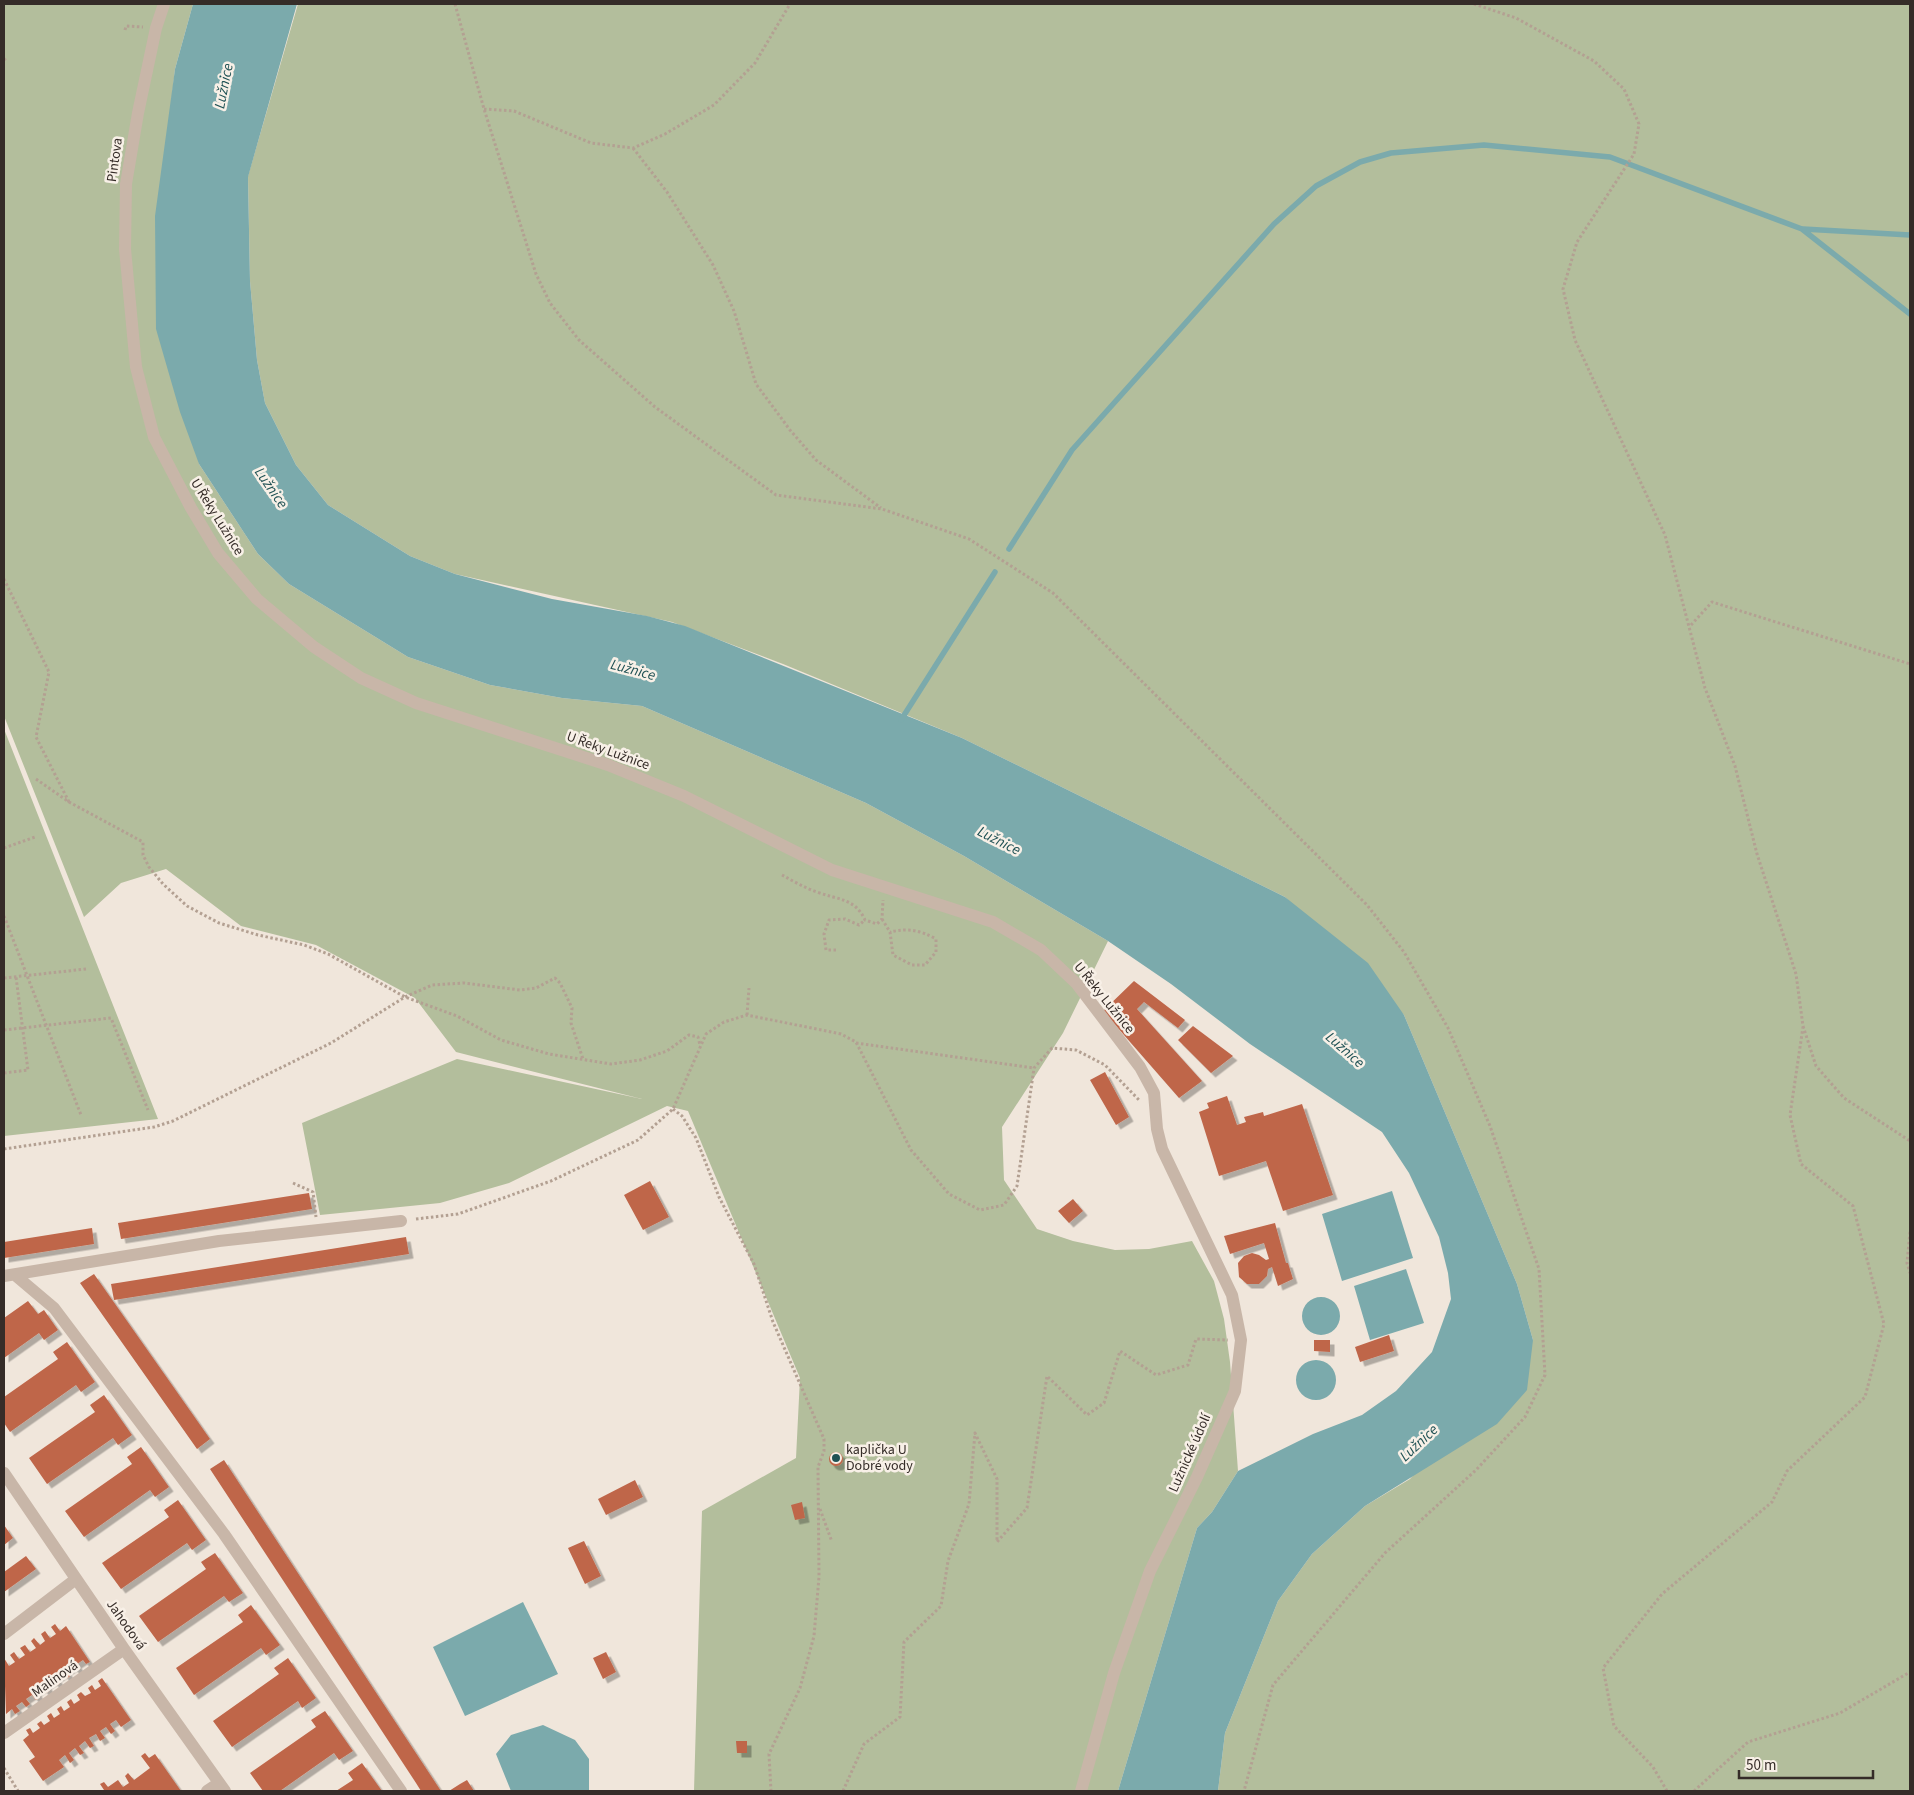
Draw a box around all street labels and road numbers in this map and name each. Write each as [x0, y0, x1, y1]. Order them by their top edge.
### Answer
street label: Pintova [102, 137, 128, 183]
street label: U Řeky Lužnice [185, 475, 249, 559]
street label: U Řeky Lužnice [564, 727, 652, 775]
street label: U Řeky Lužnice [1069, 958, 1139, 1038]
street label: Lužnické údolí [1164, 1410, 1216, 1495]
street label: Jahodová [101, 1596, 151, 1654]
street label: Malinová [28, 1656, 82, 1702]

